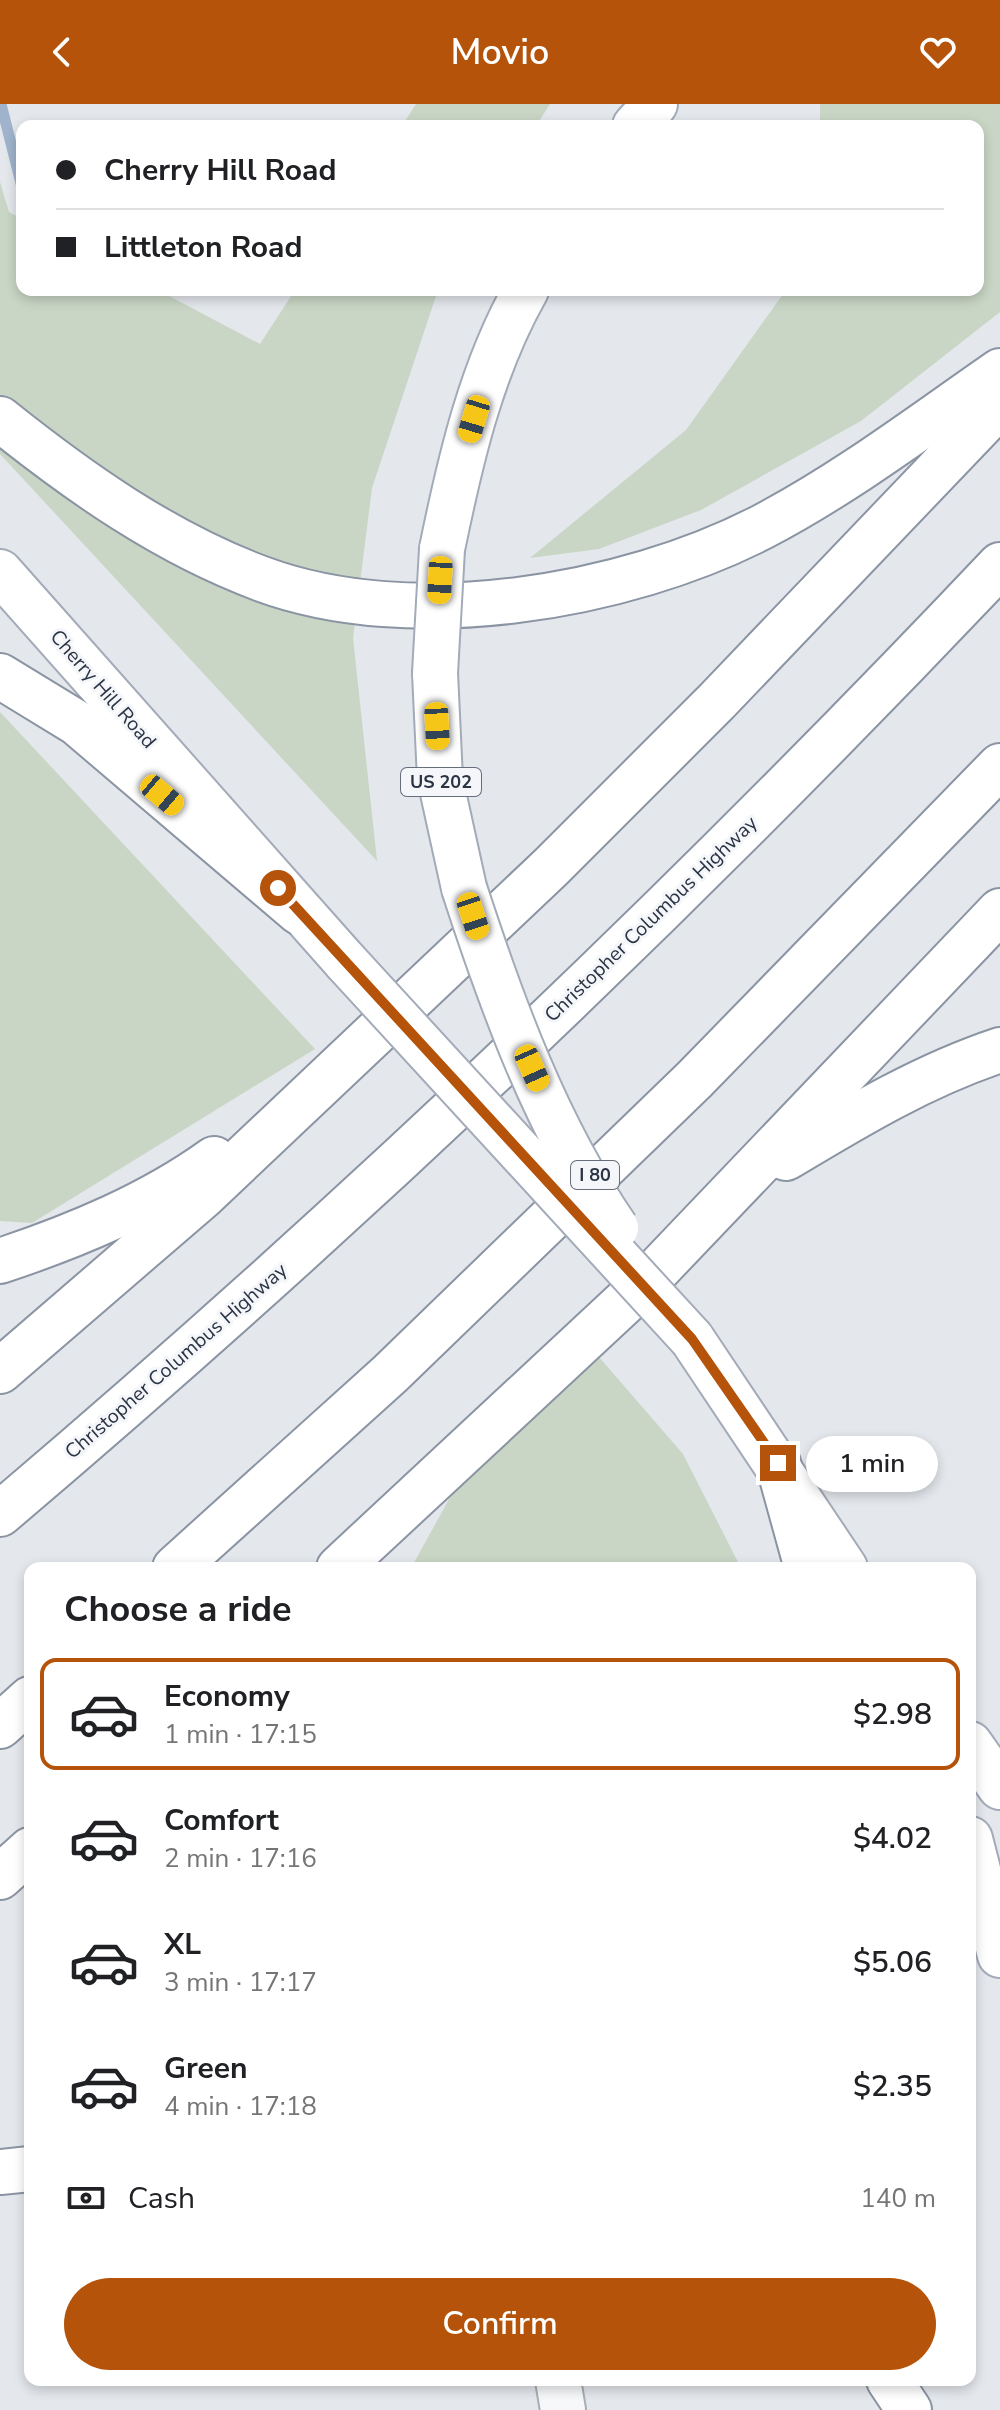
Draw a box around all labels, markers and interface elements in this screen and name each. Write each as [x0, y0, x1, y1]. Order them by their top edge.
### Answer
text: Movio [451, 28, 549, 77]
icon: back [40, 30, 84, 74]
icon: heart [916, 30, 960, 74]
text: Cherry Hill Road [104, 150, 336, 191]
text: Littleton Road [104, 227, 303, 268]
car [456, 393, 492, 445]
car [427, 555, 453, 605]
street label: Cherry Hill Road [44, 624, 162, 754]
car [424, 701, 450, 751]
road number: US 202 [401, 768, 481, 796]
car [136, 770, 188, 820]
street label: Christopher Columbus Highway [539, 809, 764, 1028]
route start [260, 870, 296, 906]
car [454, 889, 492, 943]
car [511, 1041, 553, 1095]
road number: I 80 [571, 1161, 619, 1189]
street label: Christopher Columbus Highway [59, 1256, 293, 1465]
callout: 1 min [806, 1435, 938, 1491]
route end [760, 1445, 796, 1481]
text: 1 min [839, 1446, 905, 1481]
text: Choose a ride [64, 1585, 292, 1634]
text: Economy [164, 1676, 290, 1717]
icon: car [68, 1678, 140, 1750]
text: $2.98 [853, 1694, 932, 1735]
text: 1 min · 17:15 [164, 1717, 317, 1752]
text: Comfort [164, 1800, 279, 1841]
icon: car [68, 1802, 140, 1874]
text: $4.02 [853, 1818, 932, 1859]
text: 2 min · 17:16 [164, 1841, 317, 1876]
text: XL [164, 1924, 201, 1965]
icon: car [68, 1926, 140, 1998]
text: $5.06 [853, 1942, 932, 1983]
text: 3 min · 17:17 [164, 1965, 317, 2000]
text: Green [164, 2048, 248, 2089]
icon: car [68, 2050, 140, 2122]
text: $2.35 [853, 2066, 932, 2107]
text: 4 min · 17:18 [164, 2089, 317, 2124]
icon: cash [64, 2176, 108, 2220]
text: Cash [128, 2178, 195, 2219]
text: 140 m [860, 2181, 936, 2216]
button: Confirm [64, 2278, 936, 2370]

